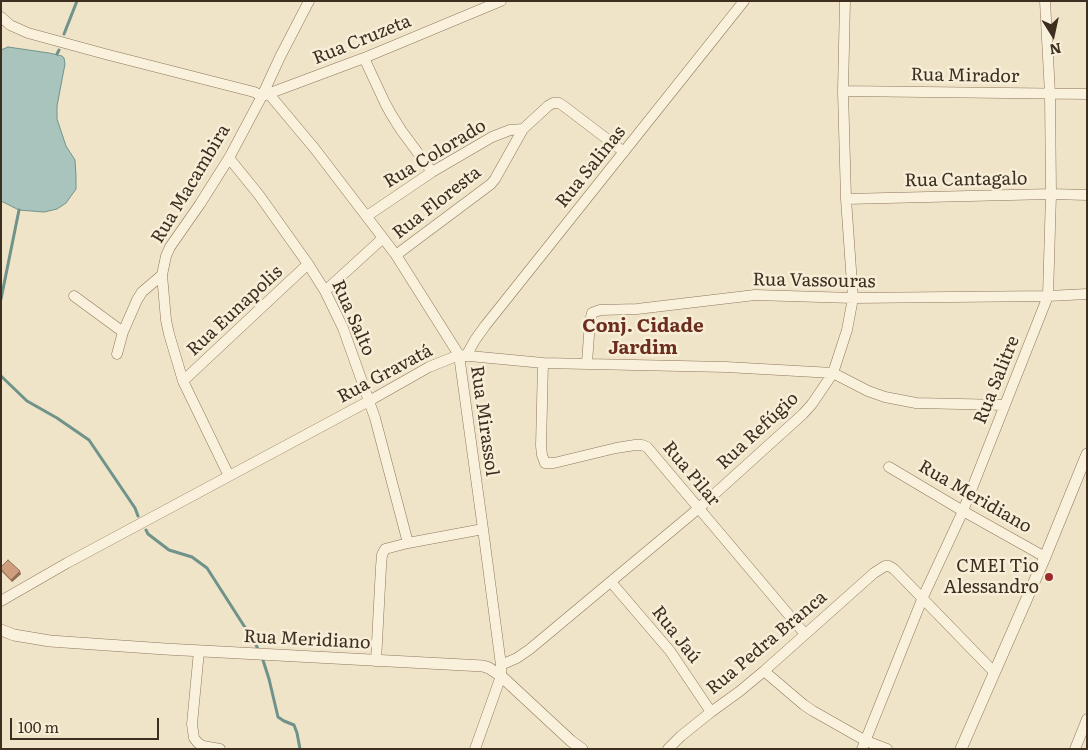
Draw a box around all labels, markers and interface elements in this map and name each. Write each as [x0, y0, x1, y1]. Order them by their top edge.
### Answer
street label: Rua Cruzeta [310, 10, 414, 70]
north arrow [1028, 10, 1078, 60]
text: N [1048, 39, 1063, 61]
street label: Rua Mirador [910, 64, 1020, 88]
street label: Rua Colorado [380, 115, 490, 193]
street label: Rua Macambira [147, 121, 235, 247]
street label: Rua Salinas [552, 122, 630, 212]
street label: Rua Floresta [389, 162, 485, 244]
street label: Rua Cantagalo [904, 168, 1028, 192]
street label: Rua Eunapolis [183, 261, 287, 361]
street label: Rua Vassouras [752, 269, 876, 293]
street label: Rua Salto [327, 277, 379, 359]
district label: Conj. Cidade Jardim [582, 315, 704, 359]
street label: Rua Salitre [970, 333, 1024, 427]
street label: Rua Gravatá [334, 340, 436, 408]
street label: Rua Mirassol [466, 364, 502, 478]
street label: Rua Refúgio [713, 388, 803, 474]
street label: Rua Pilar [658, 437, 724, 511]
street label: Rua Meridiano [915, 456, 1035, 538]
place label: CMEI Tio Alessandro [943, 556, 1039, 598]
marker: CMEI Tio Alessandro [1043, 571, 1055, 583]
street label: Rua Pedra Branca [702, 586, 832, 700]
street label: Rua Jaú [647, 602, 705, 668]
street label: Rua Meridiano [243, 626, 371, 654]
scale bar [12, 708, 161, 740]
text: 100 m [18, 715, 59, 738]

